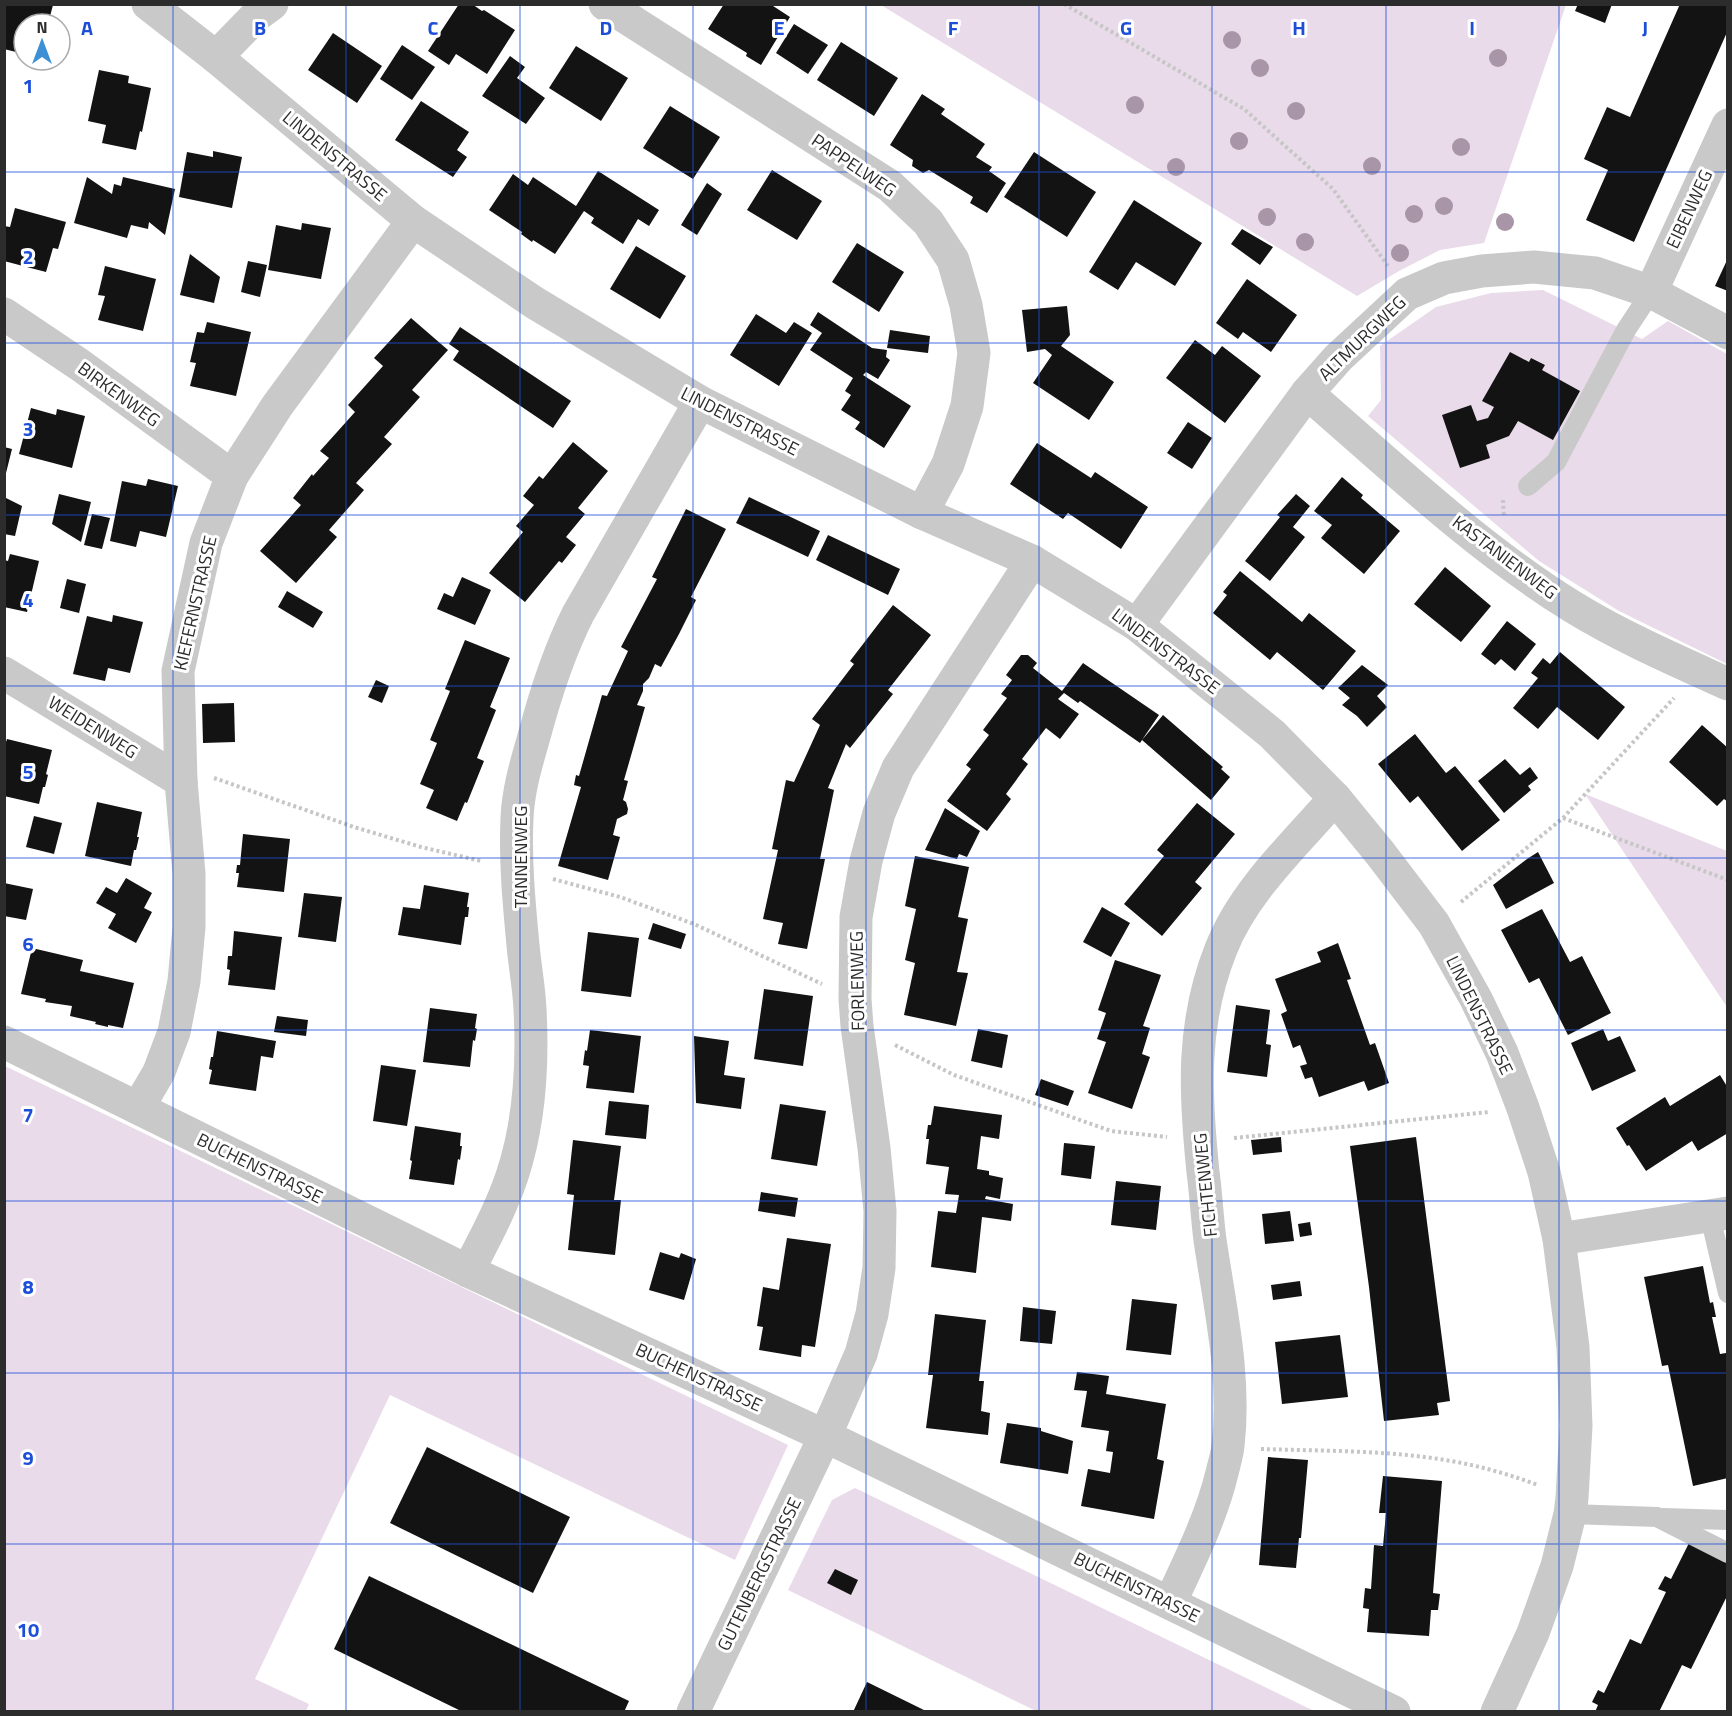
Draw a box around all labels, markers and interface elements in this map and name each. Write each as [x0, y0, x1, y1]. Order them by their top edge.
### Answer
north arrow [12, 12, 72, 72]
text: A [81, 12, 93, 43]
text: B [254, 12, 266, 43]
text: C [428, 12, 439, 43]
text: D [600, 12, 612, 43]
text: E [773, 12, 785, 43]
text: F [948, 12, 959, 43]
text: G [1120, 12, 1132, 43]
text: H [1292, 12, 1306, 43]
text: I [1469, 12, 1475, 43]
text: J [1642, 12, 1648, 43]
text: N [36, 15, 48, 39]
text: 1 [22, 70, 34, 101]
street label: LINDENSTRASSE [277, 104, 393, 208]
street label: PAPPELWEG [806, 127, 902, 203]
street label: EIBENWEG [1659, 165, 1719, 253]
text: 2 [22, 241, 34, 272]
street label: ALTMURGWEG [1312, 289, 1412, 387]
street label: BIRKENWEG [72, 355, 166, 433]
street label: LINDENSTRASSE [676, 380, 804, 462]
text: 3 [22, 413, 34, 444]
street label: KASTANIENWEG [1447, 508, 1563, 606]
street label: KIEFERNSTRASSE [166, 533, 224, 673]
text: 4 [22, 584, 34, 615]
street label: LINDENSTRASSE [1106, 601, 1226, 701]
street label: WEIDENWEG [43, 689, 143, 765]
text: 5 [22, 756, 34, 787]
street label: TANNENWEG [507, 806, 534, 908]
text: 6 [22, 928, 34, 959]
street label: FORLENWEG [843, 931, 871, 1031]
street label: LINDENSTRASSE [1440, 951, 1520, 1079]
text: 7 [22, 1099, 34, 1130]
street label: BUCHENSTRASSE [193, 1126, 328, 1210]
street label: FICHTENWEG [1186, 1132, 1224, 1238]
text: 8 [22, 1271, 34, 1302]
street label: BUCHENSTRASSE [631, 1336, 767, 1418]
text: 9 [22, 1442, 34, 1473]
street label: GUTENBERGSTRASSE [710, 1493, 808, 1655]
street label: BUCHENSTRASSE [1070, 1545, 1205, 1629]
text: 10 [17, 1614, 39, 1645]

